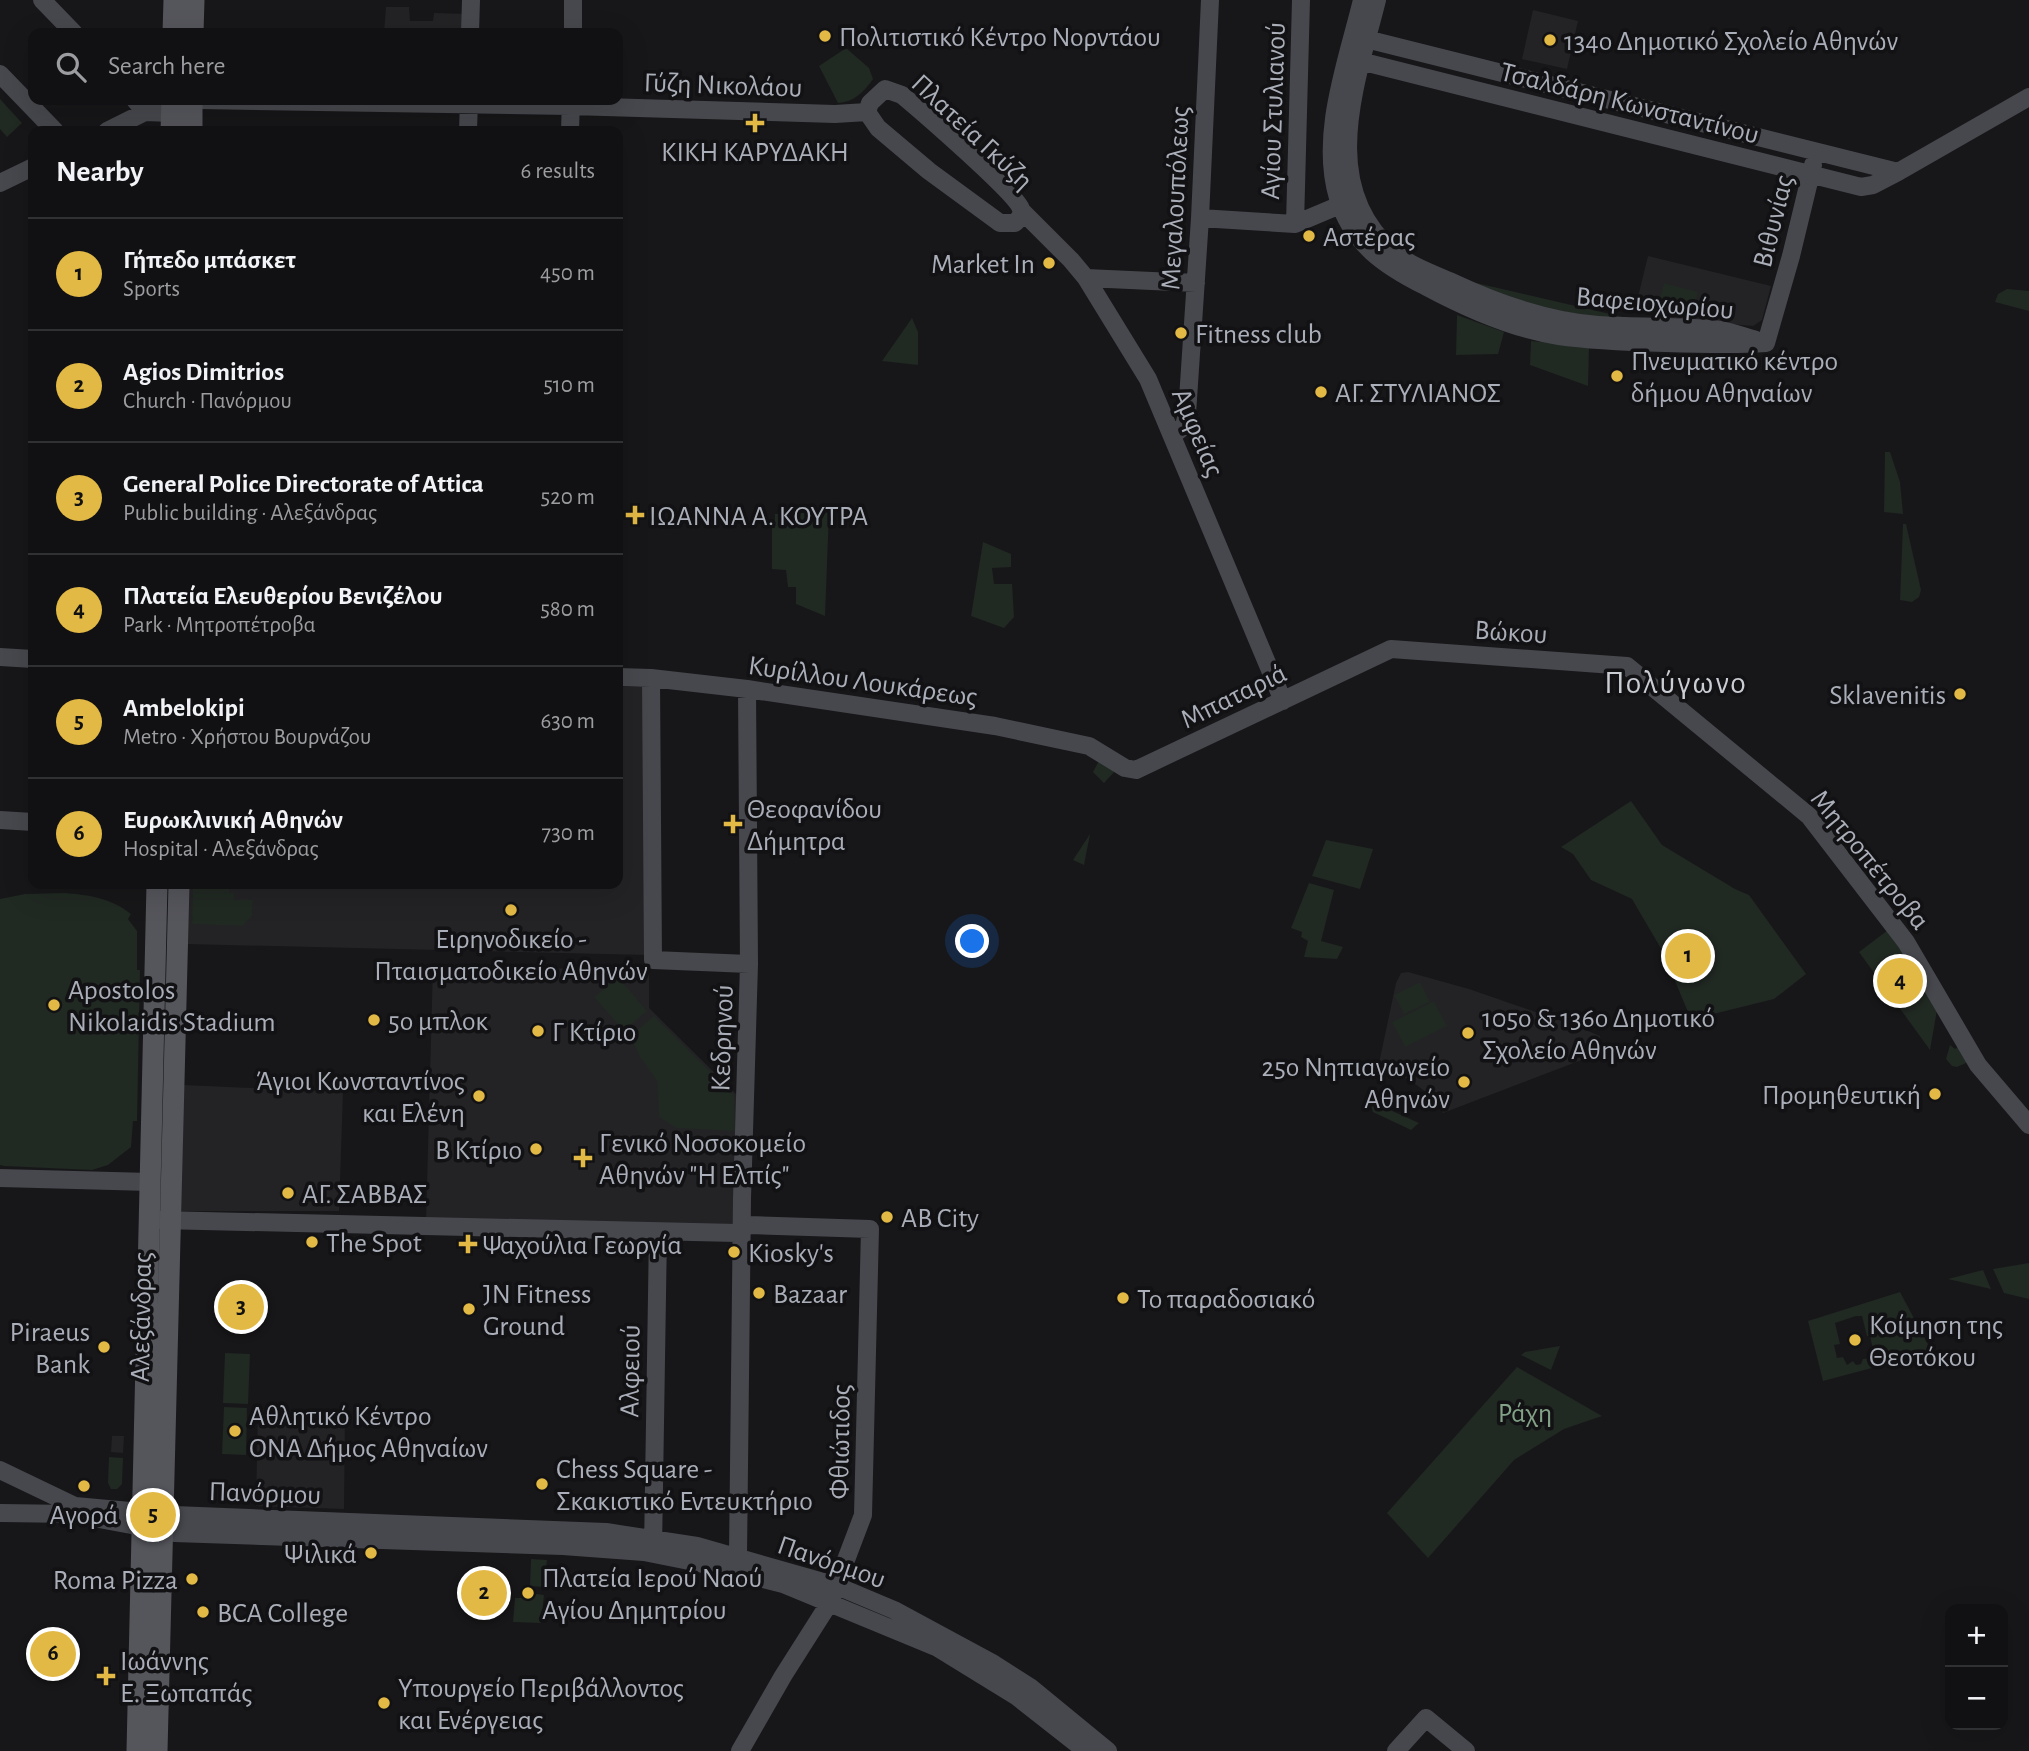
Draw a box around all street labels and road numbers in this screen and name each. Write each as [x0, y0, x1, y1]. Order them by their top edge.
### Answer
street label: Αγίου Στυλιανού [1257, 22, 1291, 200]
street label: Τσαλδάρη Κωνσταντίνου [1497, 58, 1762, 150]
street label: Γύζη Νικολάου [643, 69, 803, 103]
street label: Πλατεία Γκύζη [906, 70, 1038, 195]
street label: Μεγαλουπόλεως [1157, 105, 1195, 291]
street label: Βιθυνίας [1749, 172, 1799, 271]
street label: Βαφειοχωρίου [1575, 283, 1735, 325]
street label: Αμφείας [1166, 384, 1228, 481]
street label: Βώκου [1474, 616, 1548, 650]
street label: Κυρίλλου Λουκάρεως [746, 652, 979, 712]
street label: Μπαταριά [1176, 659, 1291, 734]
street label: Μητροπέτροβα [1805, 785, 1934, 935]
street label: Κεδρηνού [707, 984, 739, 1092]
street label: Αλεξάνδρας [127, 1252, 157, 1382]
street label: Αλφειού [616, 1324, 646, 1418]
street label: Φθιώτιδος [826, 1384, 856, 1500]
street label: Πανόρμου [208, 1478, 322, 1510]
street label: Πανόρμου [774, 1531, 889, 1594]

